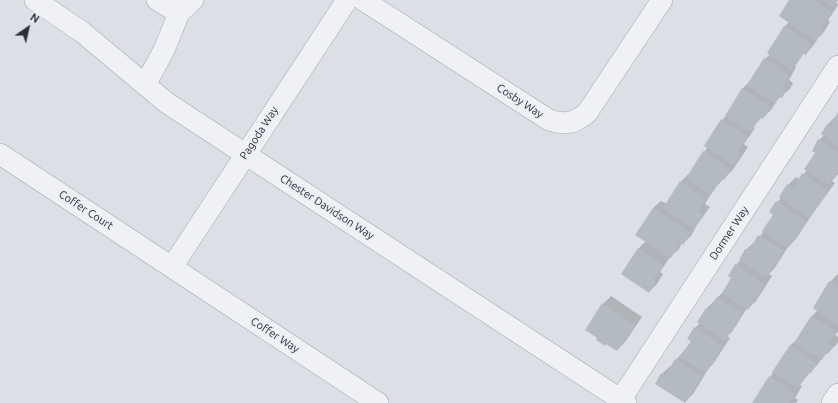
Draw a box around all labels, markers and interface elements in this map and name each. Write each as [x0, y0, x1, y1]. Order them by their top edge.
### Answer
north arrow [8, 8, 48, 48]
text: N [28, 11, 41, 25]
street label: Cosby Way [494, 81, 546, 121]
street label: Pagoda Way [237, 104, 281, 162]
street label: Chester Davidson Way [277, 172, 377, 242]
street label: Coffer Court [56, 188, 116, 232]
street label: Dormer Way [707, 204, 751, 262]
street label: Coffer Way [248, 314, 302, 356]

